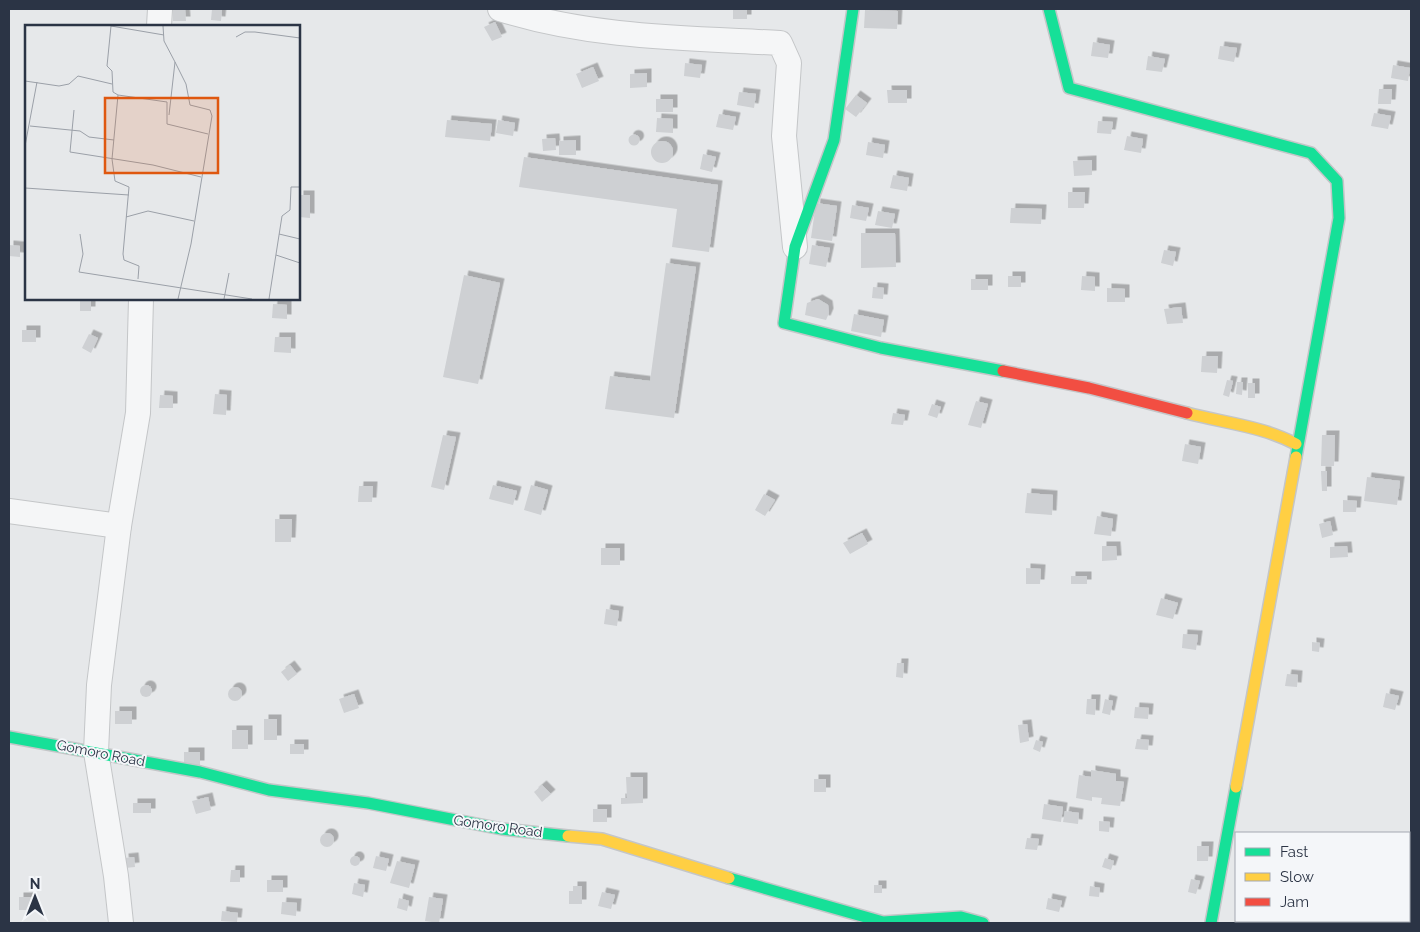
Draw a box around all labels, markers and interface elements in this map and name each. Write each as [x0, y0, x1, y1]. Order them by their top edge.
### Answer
inset map [25, 25, 300, 300]
street label: Gomoro Road [55, 737, 147, 769]
street label: Gomoro Road [452, 812, 544, 840]
legend [1235, 832, 1410, 922]
text: Fast [1280, 843, 1308, 861]
text: Slow [1280, 868, 1314, 886]
north arrow [10, 872, 60, 922]
text: N [30, 876, 40, 892]
text: Jam [1280, 893, 1309, 911]

